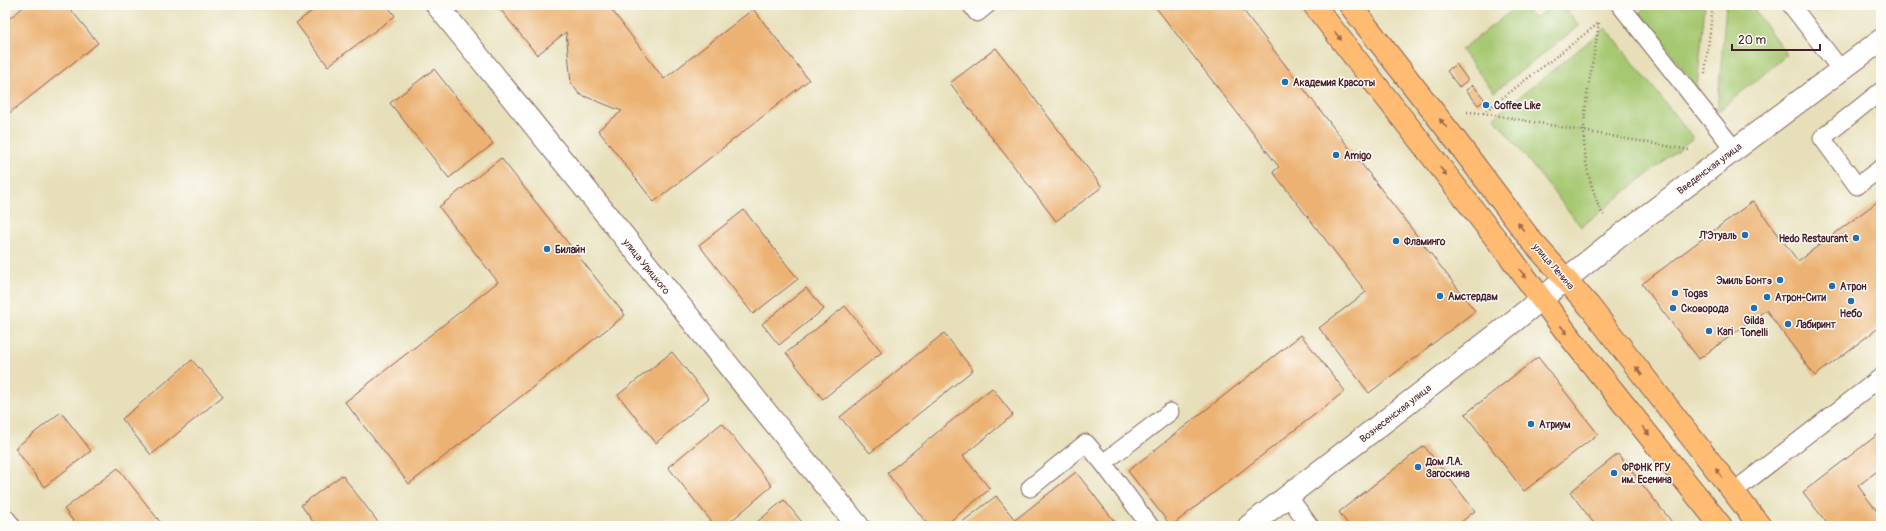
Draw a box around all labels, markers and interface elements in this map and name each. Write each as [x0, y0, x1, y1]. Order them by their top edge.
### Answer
scale bar [1732, 26, 1820, 52]
one-way arrow [1333, 30, 1342, 41]
text: 20 m [1738, 33, 1767, 48]
marker: Академия Красоты [1280, 77, 1290, 87]
place label: Академия Красоты [1293, 77, 1376, 89]
marker: Coffee Like [1481, 100, 1491, 110]
place label: Coffee Like [1494, 100, 1542, 112]
one-way arrow [1438, 118, 1447, 129]
street label: Введенская улица [1675, 140, 1745, 197]
marker: Amigo [1331, 150, 1341, 160]
place label: Amigo [1344, 150, 1372, 162]
one-way arrow [1439, 166, 1448, 177]
one-way arrow [1517, 221, 1525, 232]
place label: Л'Этуаль [1698, 230, 1737, 242]
marker: Л'Этуаль [1740, 230, 1750, 240]
place label: Hedo Restaurant [1779, 233, 1849, 245]
marker: Hedo Restaurant [1851, 233, 1861, 243]
street label: улица Урицкого [620, 236, 673, 297]
marker: Фламинго [1391, 236, 1401, 246]
place label: Фламинго [1403, 236, 1446, 248]
street label: улица Ленина [1529, 240, 1577, 292]
marker: Билайн [542, 244, 552, 254]
place label: Билайн [555, 244, 585, 256]
one-way arrow [1519, 269, 1527, 280]
place label: Эмиль Бонтэ [1716, 275, 1773, 287]
marker: Эмиль Бонтэ [1775, 275, 1785, 285]
marker: Атрон [1827, 281, 1837, 291]
place label: Атрон [1840, 281, 1867, 293]
marker: Togas [1670, 288, 1680, 298]
place label: Togas [1682, 288, 1708, 300]
marker: Амстердам [1435, 291, 1445, 301]
place label: Амстердам [1448, 291, 1498, 303]
marker: Атрон-Сити [1762, 292, 1772, 302]
place label: Атрон-Сити [1775, 292, 1826, 304]
marker: Небо [1846, 296, 1856, 306]
marker: Сковорода [1668, 303, 1678, 313]
place label: Сковорода [1681, 303, 1729, 315]
marker: Gilda Tonelli [1749, 303, 1759, 313]
place label: Небо [1840, 308, 1863, 320]
place label: Gilda Tonelli [1739, 315, 1768, 339]
marker: Лабиринт [1783, 319, 1793, 329]
place label: Лабиринт [1795, 319, 1837, 331]
one-way arrow [1560, 324, 1569, 335]
marker: Kari [1704, 326, 1714, 336]
place label: Kari [1717, 326, 1733, 338]
one-way arrow [1635, 365, 1643, 376]
street label: Вознесенская улица [1357, 382, 1434, 445]
marker: Атриум [1526, 419, 1536, 429]
place label: Атриум [1539, 419, 1571, 431]
one-way arrow [1641, 426, 1650, 437]
place label: Дом Л.А. Загоскина [1425, 456, 1470, 480]
marker: Дом Л.А. Загоскина [1413, 462, 1423, 472]
place label: ФРФНК РГУ им. Есенина [1621, 462, 1672, 486]
marker: ФРФНК РГУ им. Есенина [1609, 468, 1619, 478]
one-way arrow [1714, 468, 1723, 479]

